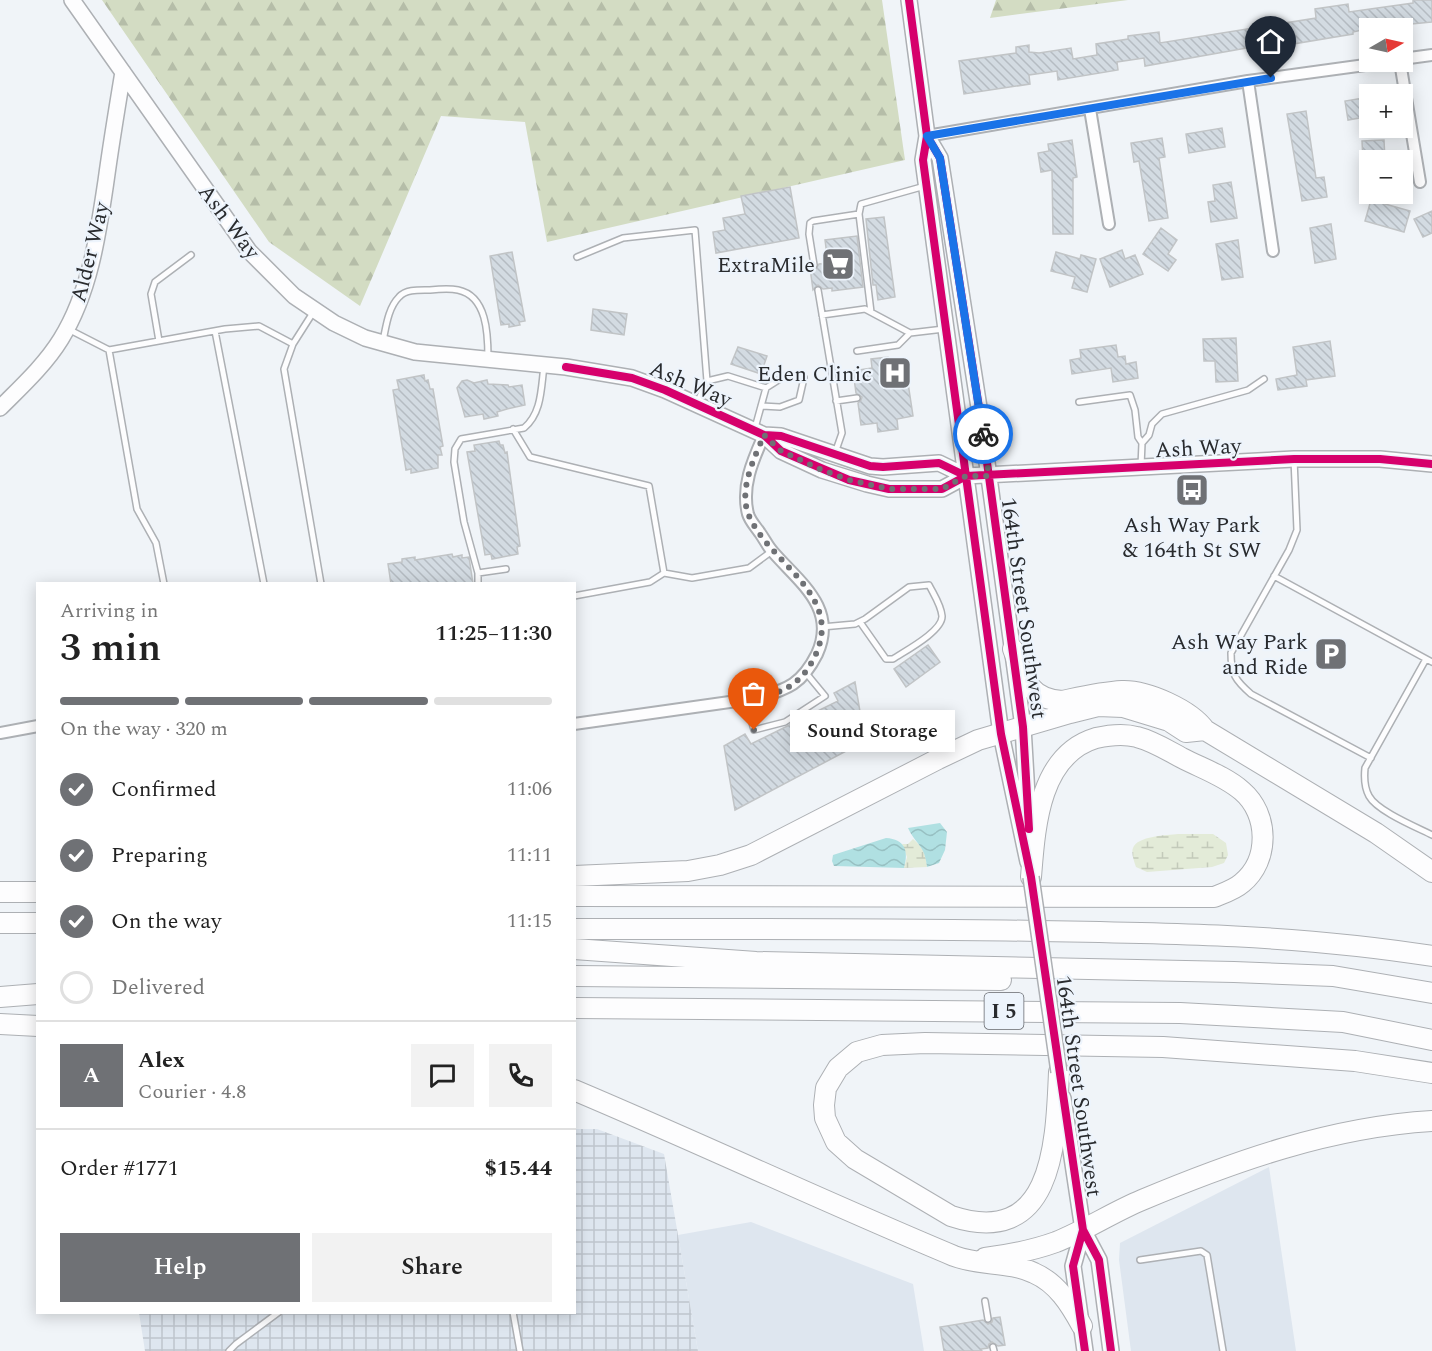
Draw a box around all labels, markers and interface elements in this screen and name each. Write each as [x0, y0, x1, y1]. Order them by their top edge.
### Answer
pin [1245, 16, 1296, 78]
north arrow [1359, 18, 1413, 72]
map controls [1359, 18, 1413, 204]
icon: home [1254, 25, 1287, 58]
button: + [1359, 84, 1413, 138]
button: − [1359, 150, 1413, 204]
street label: Ash Way [190, 177, 269, 267]
street label: Alder Way [62, 197, 119, 306]
supermarket icon: ExtraMile [820, 246, 856, 282]
place label: ExtraMile [717, 249, 815, 282]
street label: Ash Way [644, 352, 738, 417]
hospital icon: Eden Clinic [877, 355, 913, 391]
place label: Eden Clinic [757, 358, 872, 391]
courier [953, 404, 1013, 464]
icon: bike [967, 418, 1000, 451]
street label: Ash Way [1154, 430, 1244, 467]
bus stop icon: Ash Way Park & 164th St SW [1174, 472, 1210, 508]
street label: 164th Street Southwest [992, 495, 1055, 721]
place label: Ash Way Park & 164th St SW [1123, 509, 1262, 567]
text: Arriving in [60, 596, 158, 626]
text: 11:25–11:30 [435, 617, 552, 650]
text: 3 min [60, 619, 161, 678]
place label: Ash Way Park and Ride [1171, 626, 1308, 684]
parking icon: Ash Way Park and Ride [1313, 636, 1349, 672]
pin [728, 668, 779, 730]
icon: bag [737, 677, 770, 710]
callout: Sound Storage [790, 709, 955, 751]
text: On the way · 320 m [60, 714, 228, 744]
text: Sound Storage [807, 716, 938, 746]
icon: check [60, 773, 93, 806]
text: Confirmed [111, 773, 217, 806]
text: 11:06 [507, 774, 552, 804]
icon: check [60, 839, 93, 872]
text: Preparing [111, 839, 208, 872]
text: 11:11 [507, 840, 552, 870]
icon: check [60, 905, 93, 938]
text: On the way [111, 905, 222, 938]
text: 11:15 [507, 906, 552, 936]
text: Delivered [111, 971, 205, 1004]
street label: 164th Street Southwest [1047, 973, 1110, 1199]
road number: I 5 [984, 993, 1024, 1029]
text: Alex [138, 1044, 185, 1077]
button: chat [411, 1044, 474, 1107]
button: phone [489, 1044, 552, 1107]
text: A [83, 1059, 100, 1092]
text: Courier · 4.8 [138, 1077, 246, 1107]
text: Order #1771 [60, 1152, 179, 1185]
text: $15.44 [484, 1152, 552, 1185]
button: Help [60, 1233, 300, 1302]
button: Share [312, 1233, 552, 1302]

